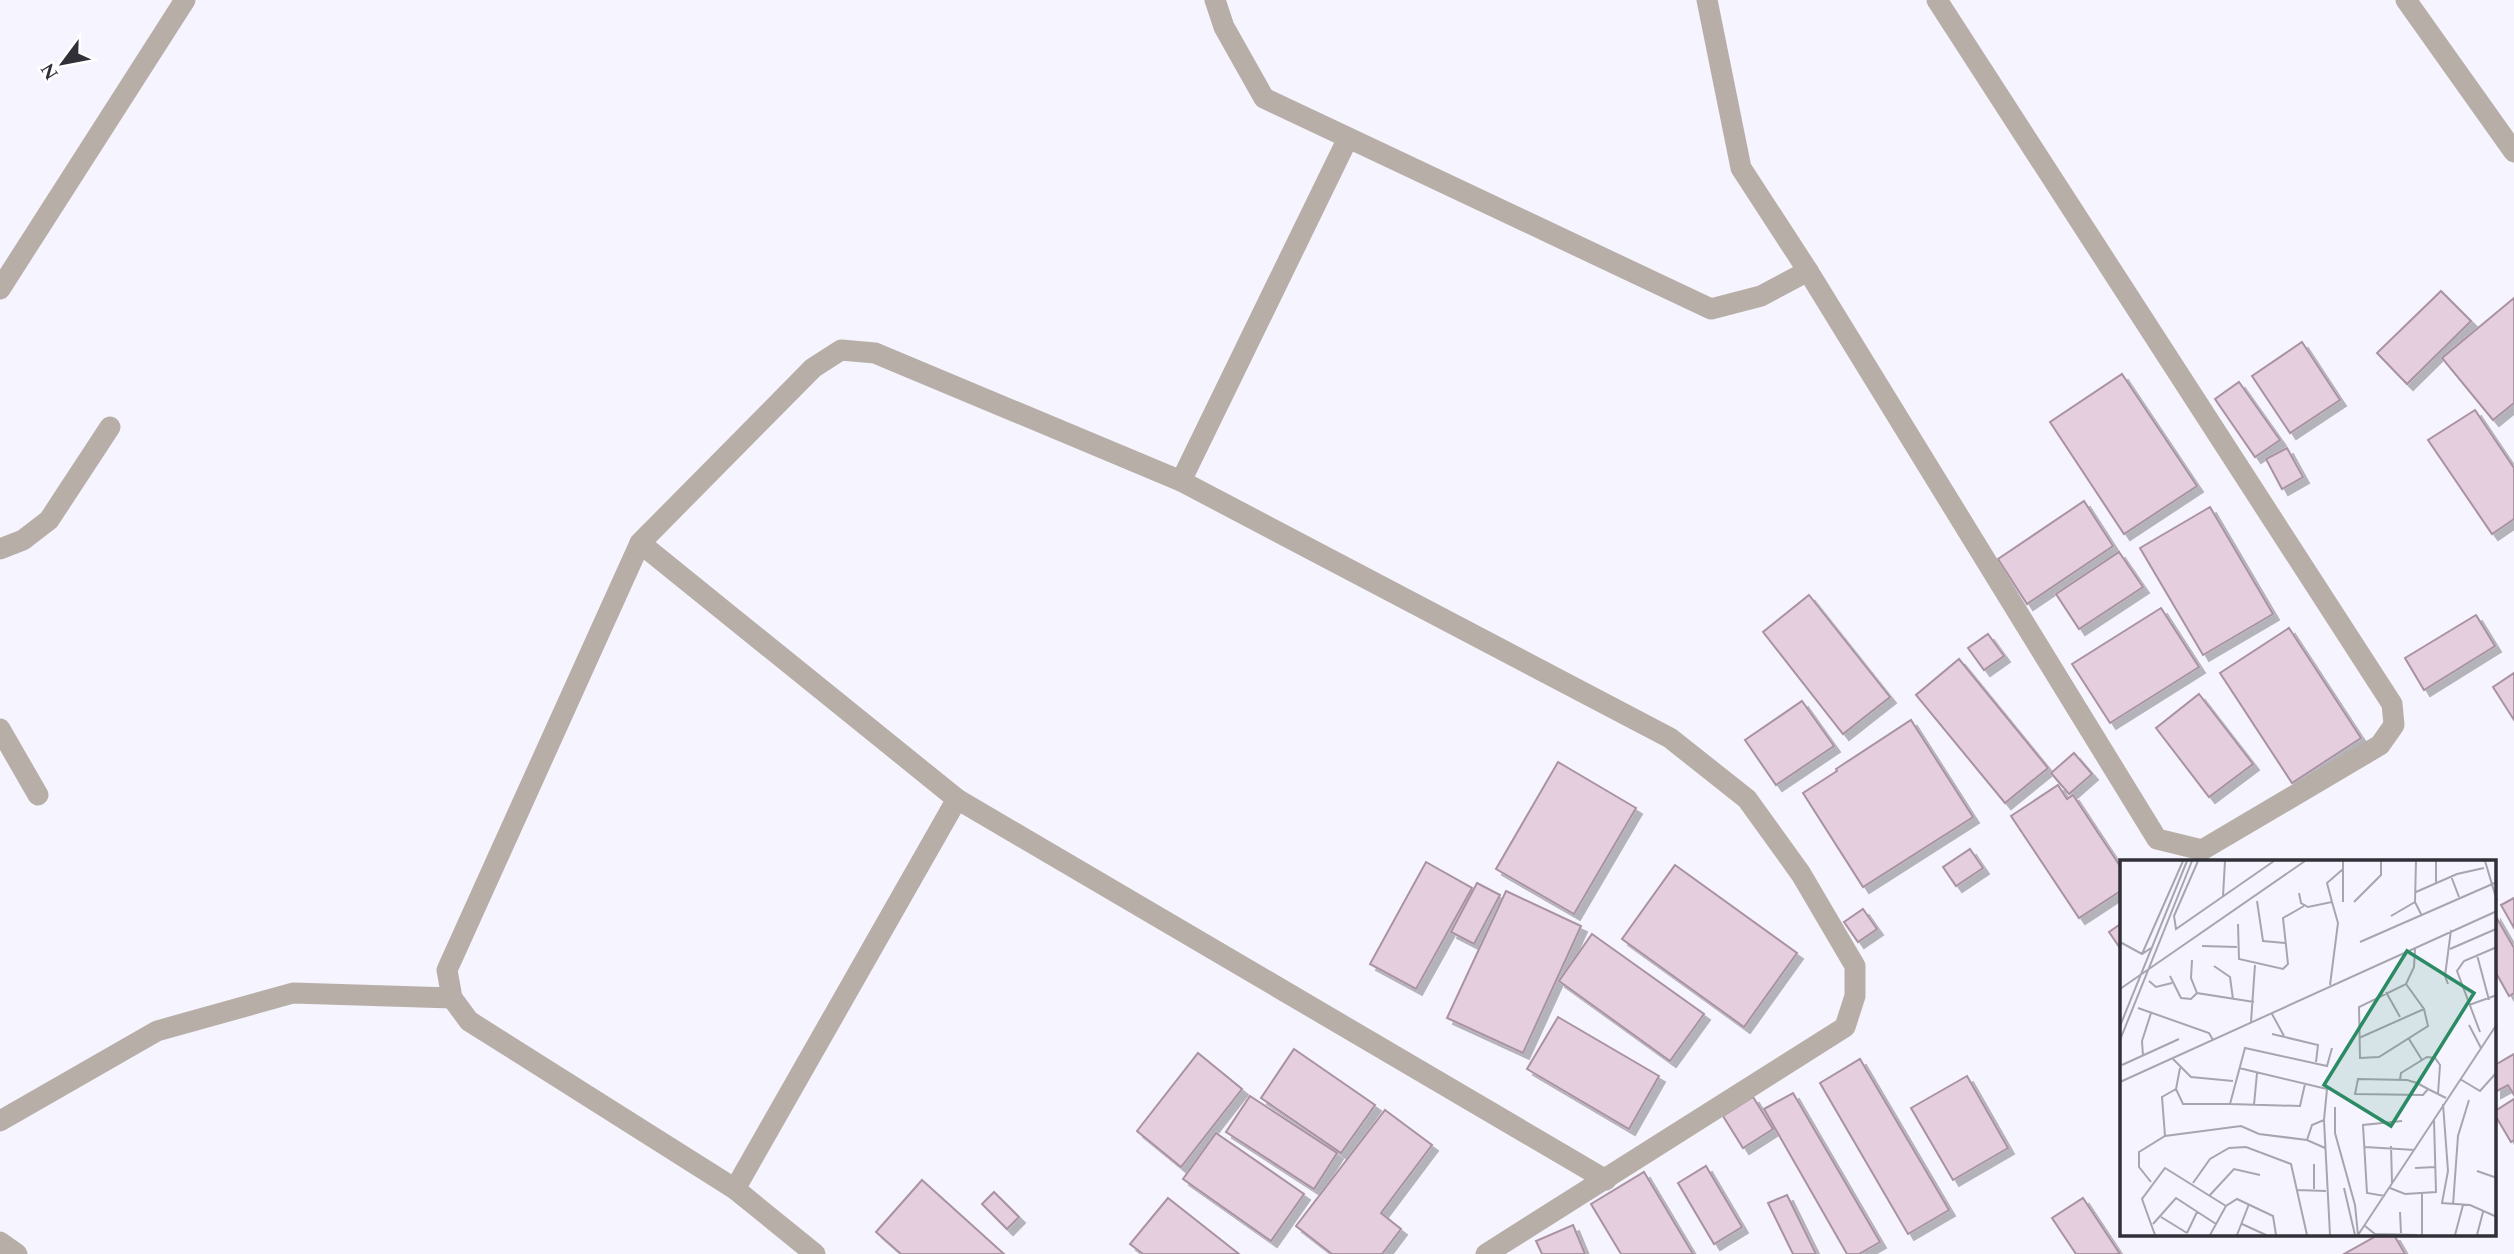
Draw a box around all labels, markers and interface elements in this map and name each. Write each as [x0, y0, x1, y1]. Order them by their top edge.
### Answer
north arrow [28, 28, 98, 98]
text: N [33, 57, 66, 85]
inset map [2120, 860, 2496, 1236]

